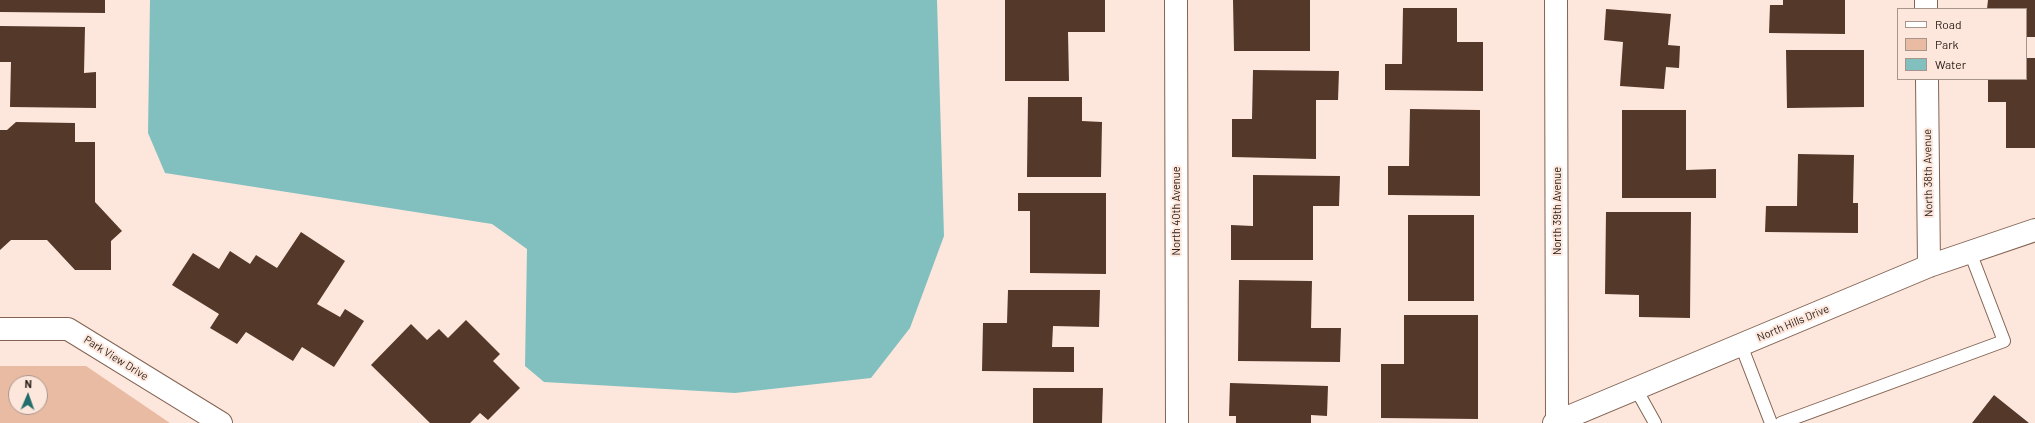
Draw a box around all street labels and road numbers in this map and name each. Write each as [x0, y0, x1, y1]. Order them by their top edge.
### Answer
street label: North 38th Avenue [1921, 129, 1935, 217]
street label: North 40th Avenue [1169, 166, 1183, 256]
street label: North 39th Avenue [1550, 167, 1564, 255]
street label: North Hills Drive [1755, 302, 1831, 344]
street label: Park View Drive [81, 333, 151, 383]

